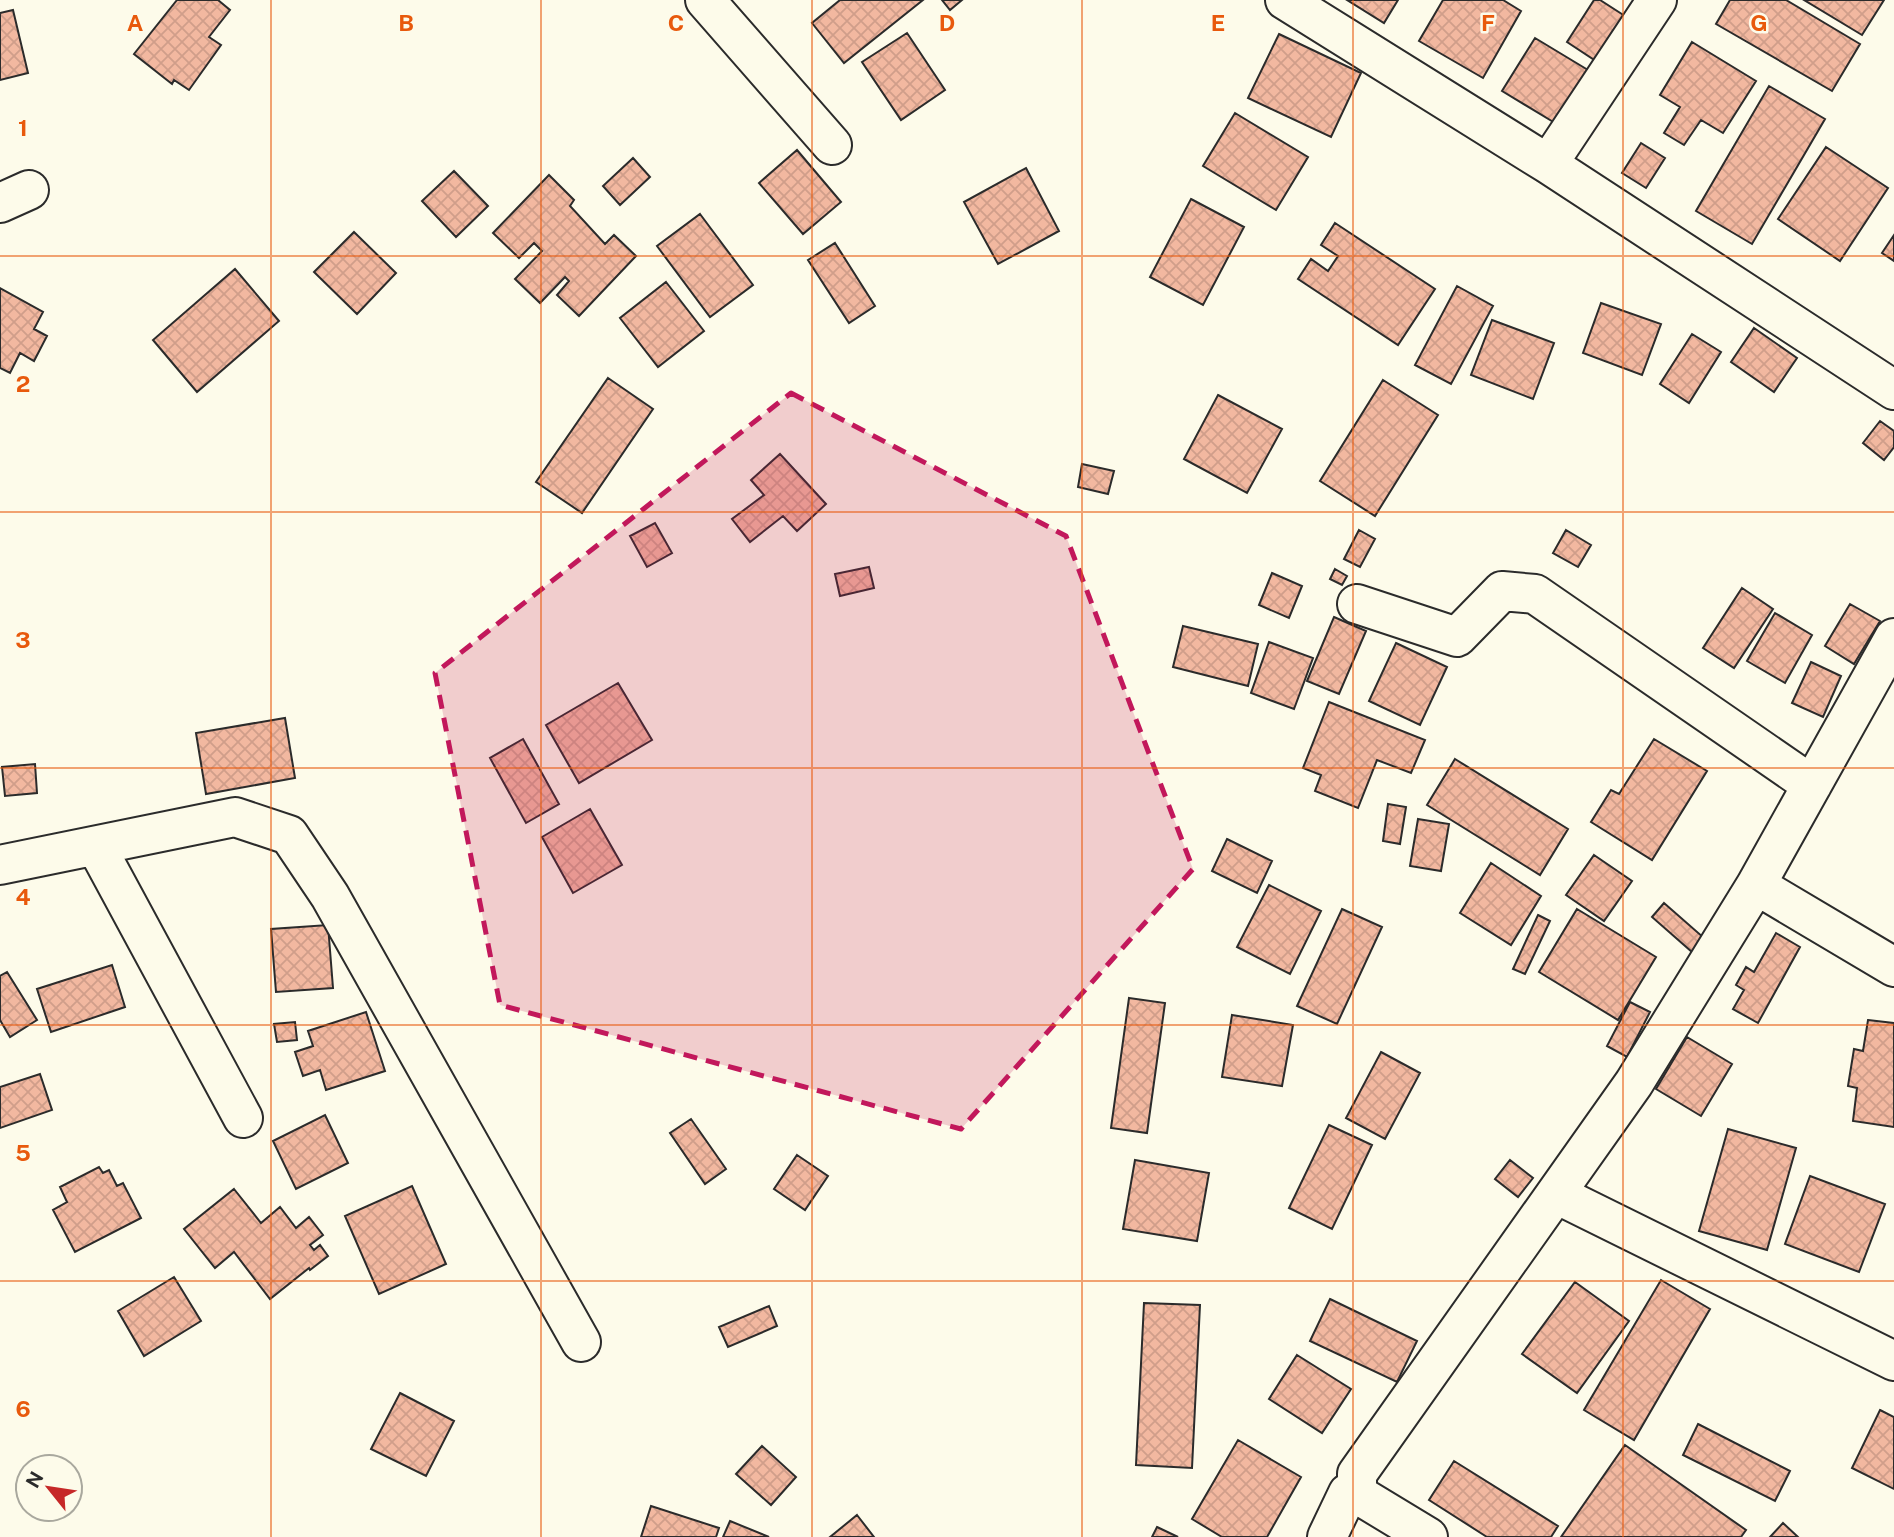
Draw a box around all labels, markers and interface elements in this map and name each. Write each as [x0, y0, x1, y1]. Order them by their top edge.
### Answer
text: A [127, 9, 144, 36]
text: B [398, 9, 414, 36]
text: C [668, 9, 684, 36]
text: D [939, 9, 955, 36]
text: E [1211, 9, 1225, 36]
text: F [1481, 9, 1495, 36]
text: G [1750, 9, 1768, 36]
text: 1 [18, 114, 28, 141]
text: 2 [16, 370, 30, 397]
text: 3 [15, 626, 31, 653]
text: 4 [15, 883, 31, 910]
text: 5 [15, 1139, 31, 1166]
text: 6 [15, 1395, 31, 1422]
north arrow [14, 1453, 84, 1523]
text: N [21, 1468, 48, 1491]

